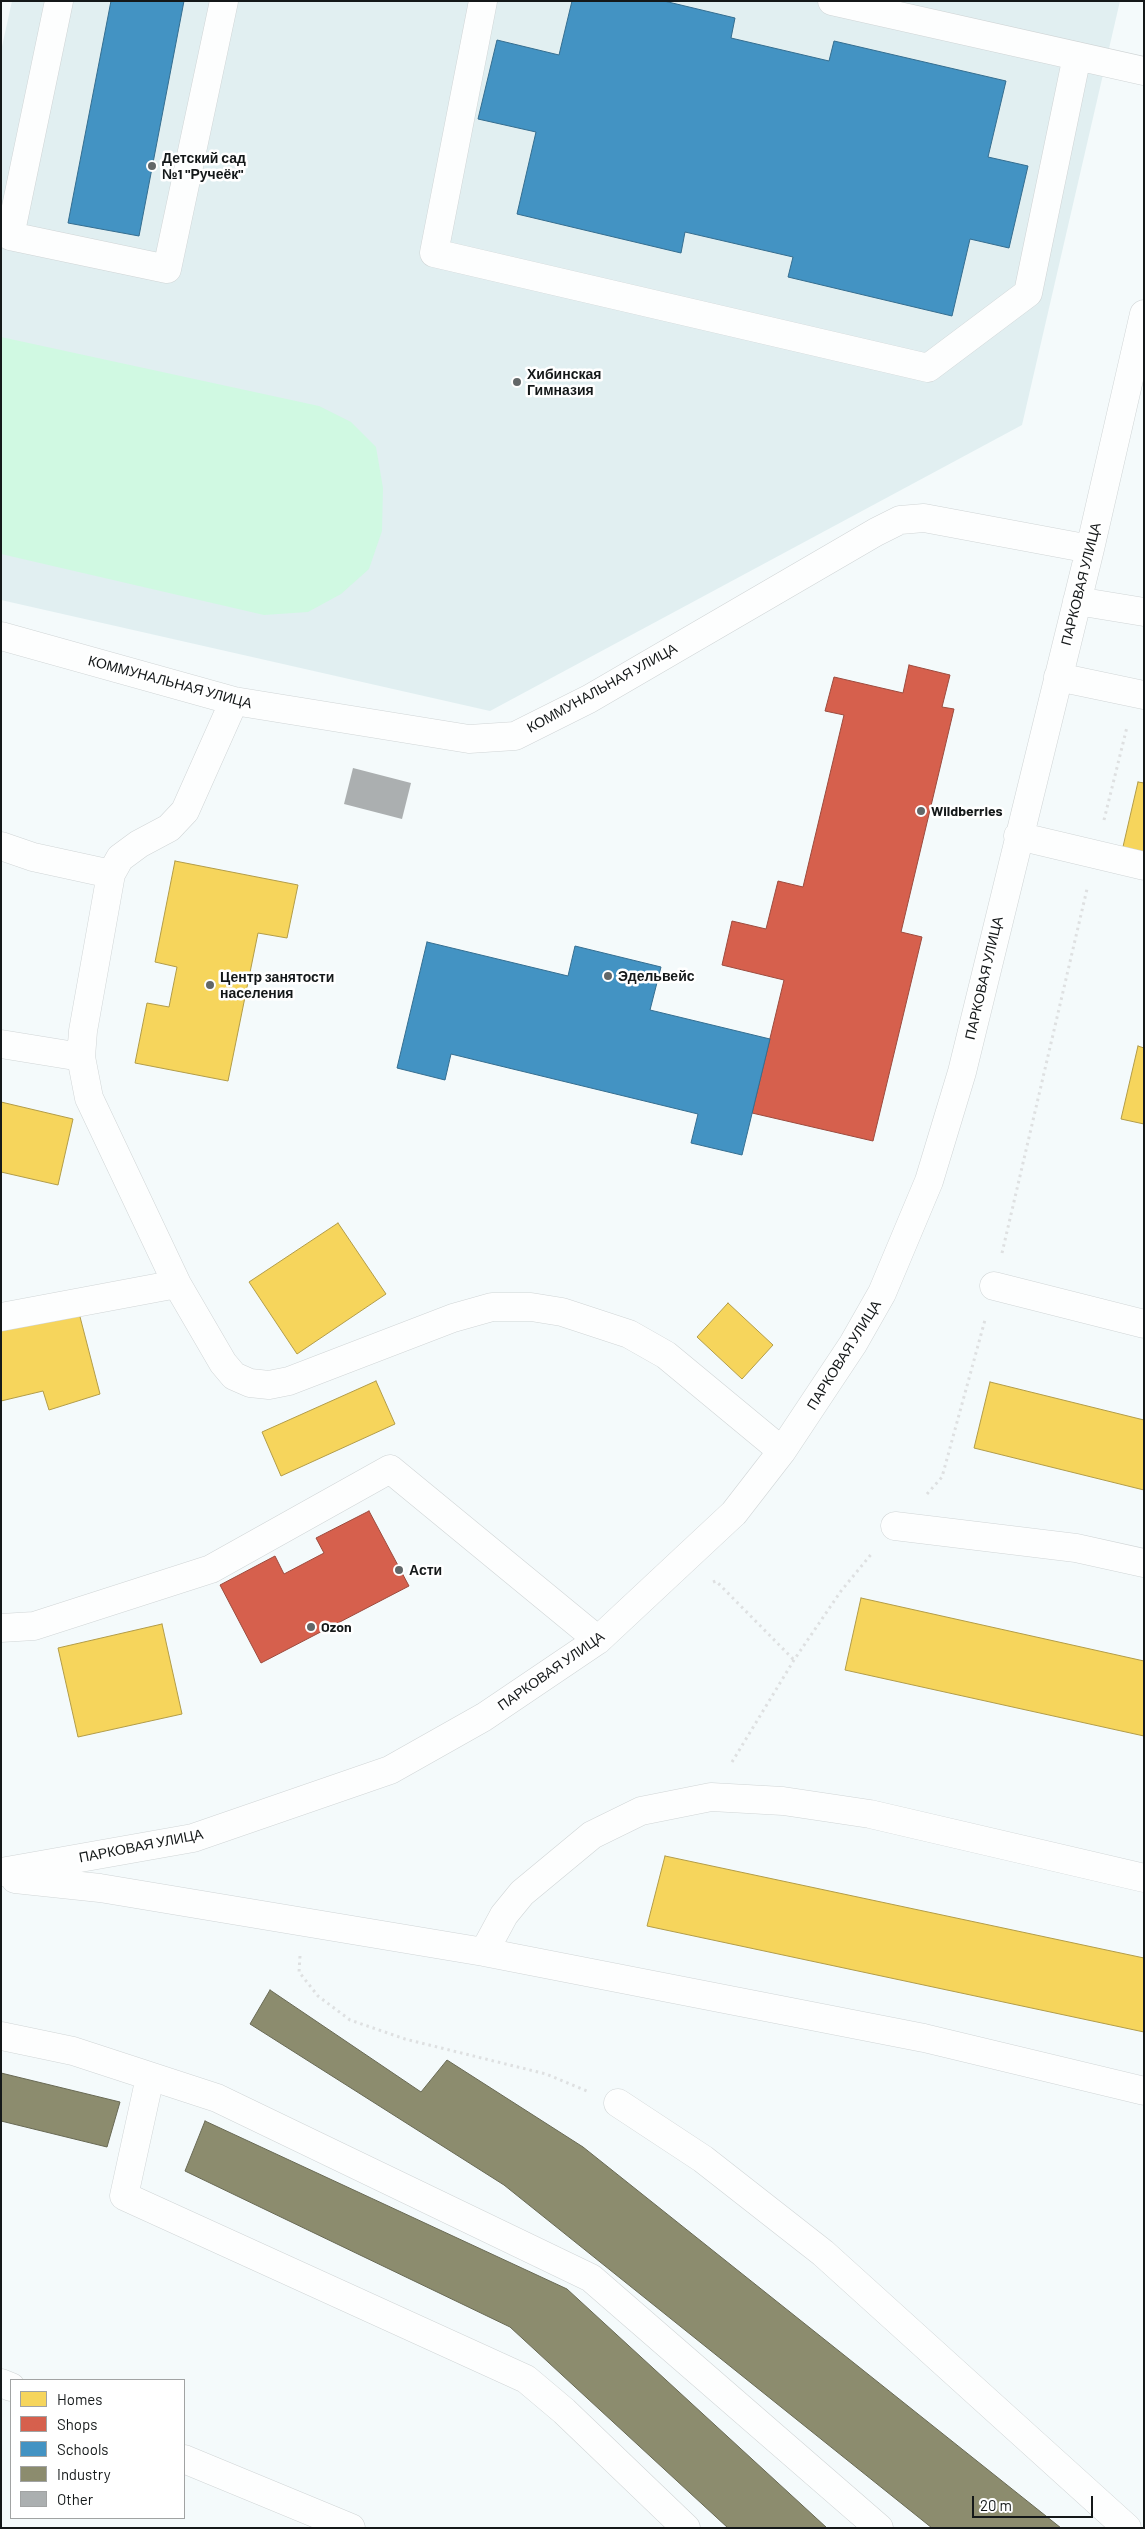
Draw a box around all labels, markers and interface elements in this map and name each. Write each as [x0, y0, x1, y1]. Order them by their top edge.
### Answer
place label: Детский сад №1 "Ручеёк" [162, 150, 246, 182]
marker: Детский сад №1 "Ручеёк" [146, 160, 158, 172]
place label: Хибинская Гимназия [527, 366, 601, 398]
marker: Хибинская Гимназия [511, 376, 523, 388]
street label: ПАРКОВАЯ УЛИЦА [1058, 521, 1104, 647]
street label: КОММУНАЛЬНАЯ УЛИЦА [524, 640, 680, 736]
street label: КОММУНАЛЬНАЯ УЛИЦА [86, 652, 254, 712]
place label: Wildberries [931, 803, 1003, 819]
marker: Wildberries [915, 805, 927, 817]
street label: ПАРКОВАЯ УЛИЦА [962, 915, 1006, 1041]
place label: Эдельвейс [618, 968, 695, 984]
place label: Центр занятости населения [220, 969, 334, 1002]
marker: Эдельвейс [602, 970, 614, 982]
marker: Центр занятости населения [204, 979, 216, 991]
street label: ПАРКОВАЯ УЛИЦА [803, 1297, 885, 1413]
place label: Асти [409, 1562, 442, 1578]
marker: Асти [393, 1564, 405, 1576]
place label: Ozon [321, 1619, 352, 1635]
marker: Ozon [305, 1621, 317, 1633]
street label: ПАРКОВАЯ УЛИЦА [495, 1628, 607, 1714]
street label: ПАРКОВАЯ УЛИЦА [77, 1826, 205, 1866]
legend [10, 2379, 185, 2519]
text: Homes [57, 2390, 102, 2408]
text: Shops [57, 2415, 97, 2433]
text: Schools [57, 2440, 109, 2458]
text: Industry [57, 2465, 111, 2483]
scale bar [975, 2486, 1096, 2518]
text: Other [57, 2490, 93, 2508]
text: 20 m [980, 2496, 1012, 2514]

